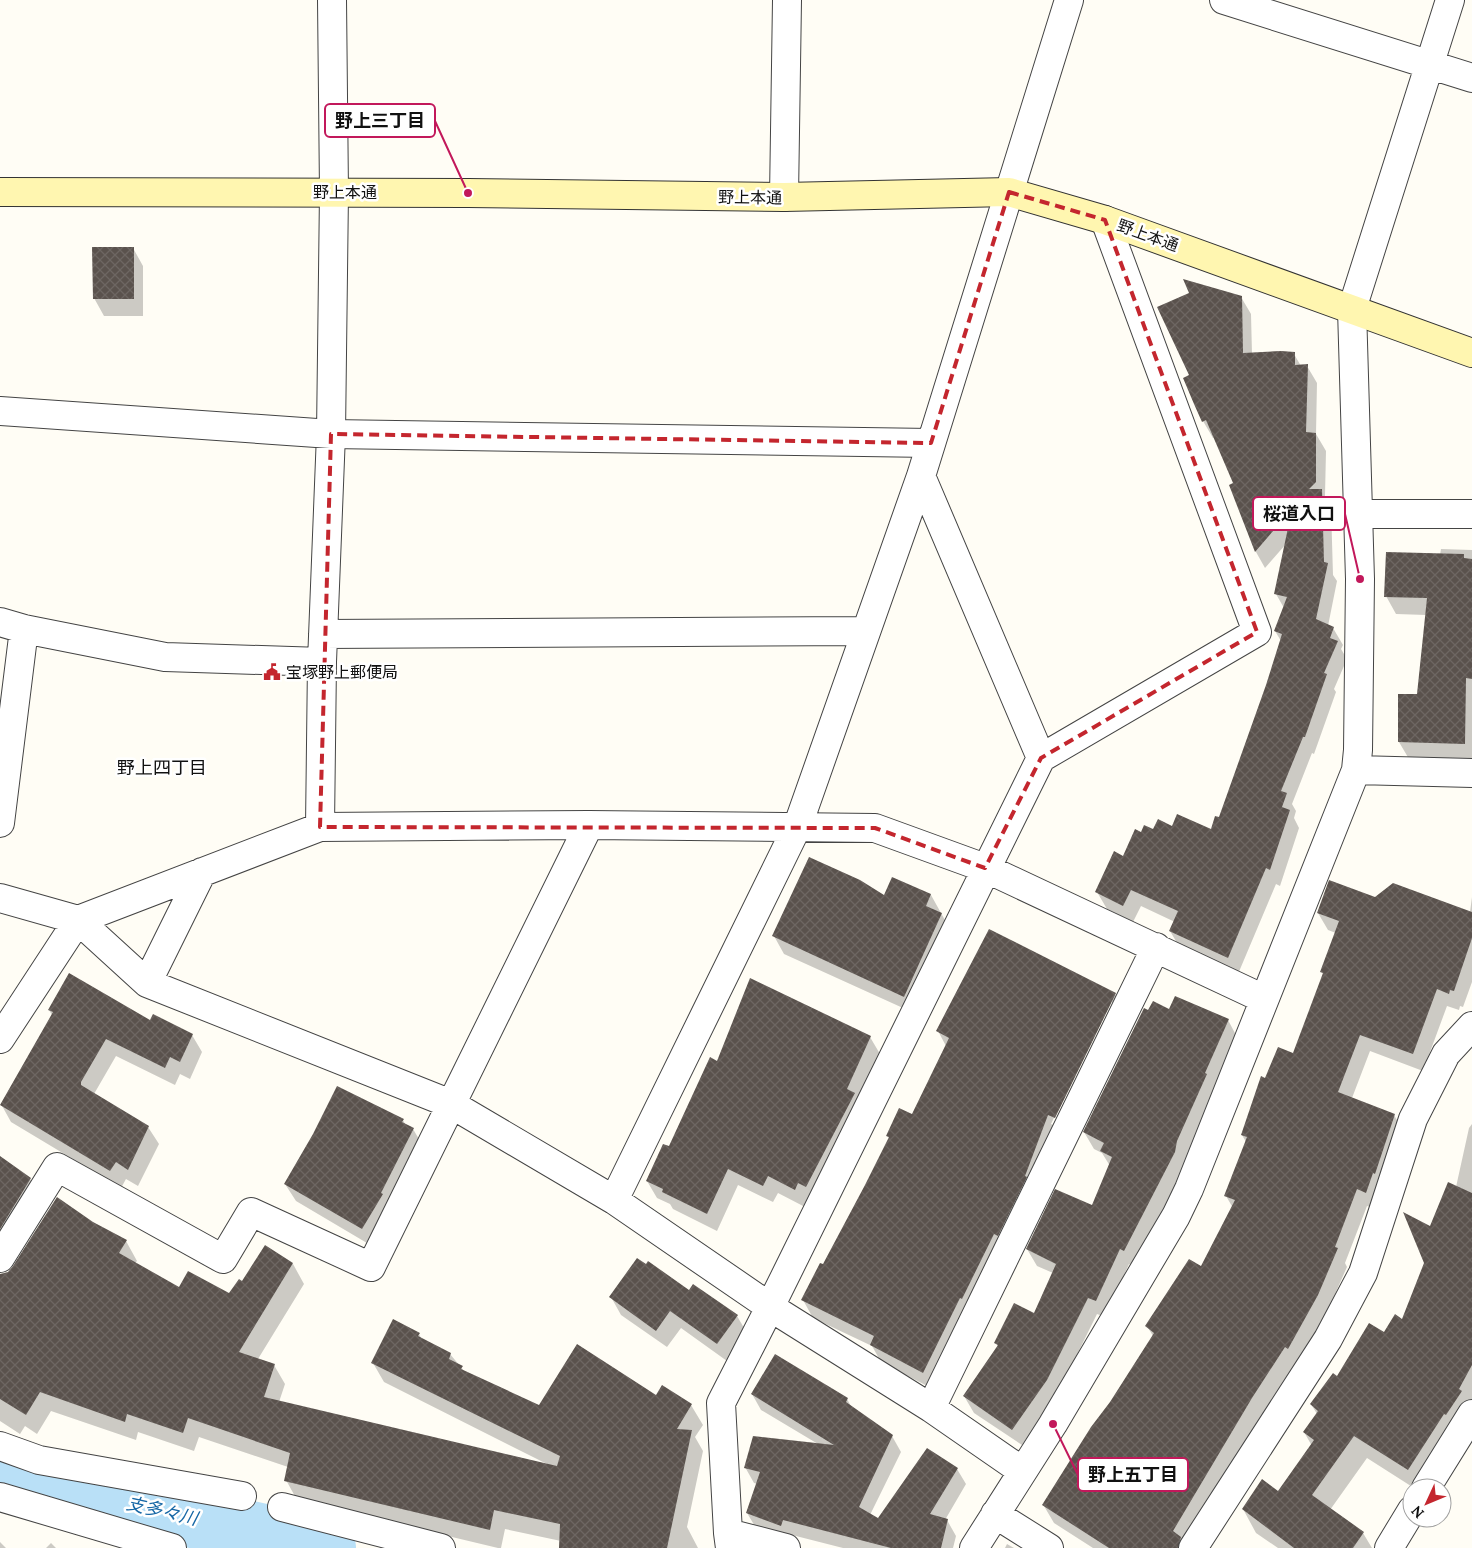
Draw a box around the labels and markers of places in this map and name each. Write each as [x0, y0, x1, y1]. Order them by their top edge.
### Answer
callout: 野上三丁目 [325, 104, 435, 137]
callout: 桜道入口 [1253, 497, 1345, 530]
public building icon: 宝塚野上郵便局 [262, 662, 282, 682]
place label: 宝塚野上郵便局 [286, 662, 398, 682]
callout: 野上五丁目 [1078, 1458, 1188, 1491]

